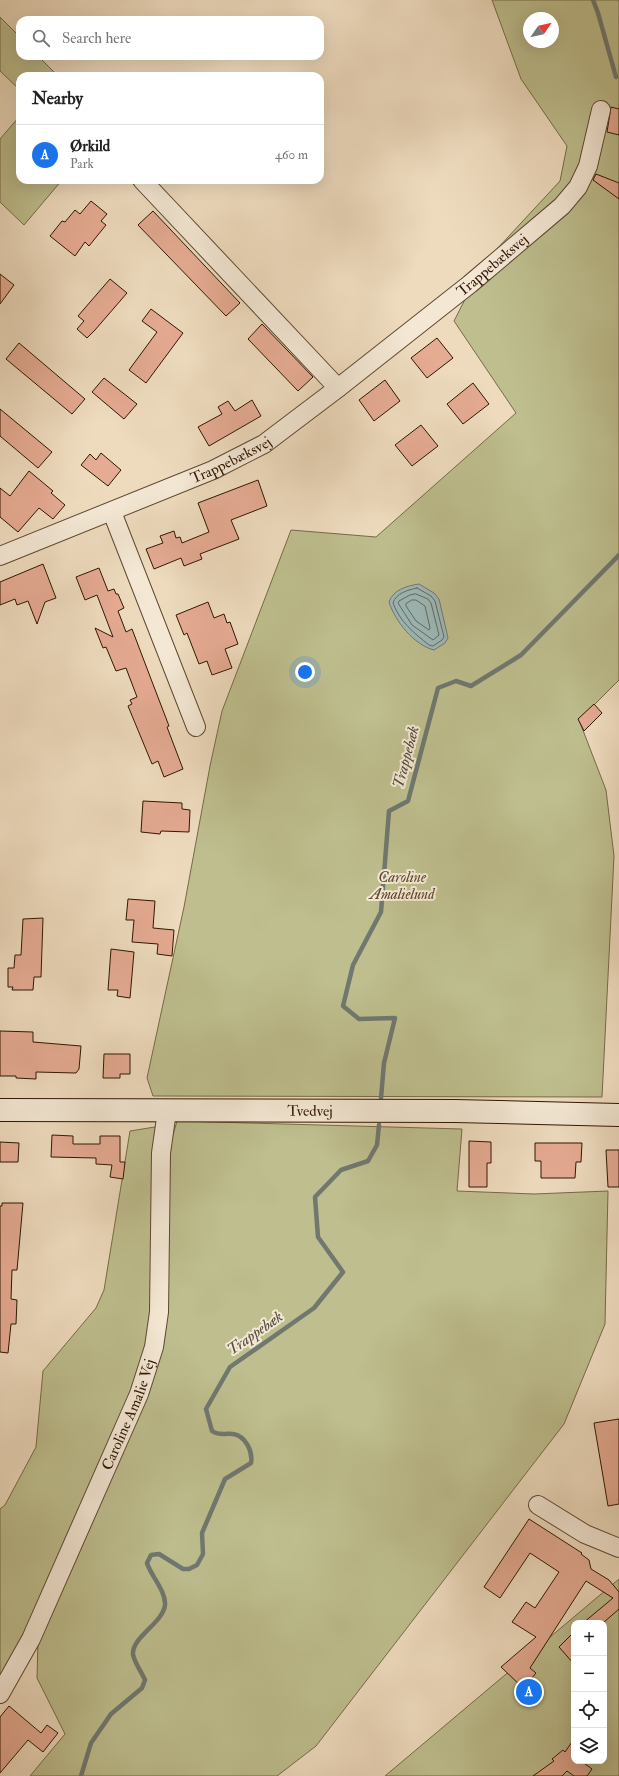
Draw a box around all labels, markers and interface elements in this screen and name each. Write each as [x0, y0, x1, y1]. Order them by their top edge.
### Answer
north arrow [523, 12, 559, 48]
search box [16, 16, 324, 60]
icon: search [30, 27, 52, 49]
text: Search here [62, 29, 131, 48]
text: Nearby [32, 88, 83, 109]
text: Ørkild [70, 137, 110, 156]
text: A [41, 147, 49, 163]
text: 460 m [275, 147, 308, 163]
text: Park [70, 156, 94, 172]
street label: Trappebæksvej [453, 230, 532, 300]
street label: Trappebæksvej [188, 432, 275, 488]
your location [295, 662, 315, 682]
water label: Trappebæk [388, 723, 424, 790]
park label: Caroline Amalielund [367, 868, 436, 904]
street label: Tvedvej [287, 1101, 333, 1120]
water label: Trappebæk [223, 1306, 287, 1359]
street label: Caroline Amalie Vej [97, 1356, 159, 1473]
map controls [571, 1620, 607, 1764]
button: + [571, 1620, 607, 1656]
button: − [571, 1656, 607, 1692]
pin: A [516, 1677, 542, 1707]
button: locate [571, 1692, 607, 1728]
button: layers [571, 1728, 607, 1764]

